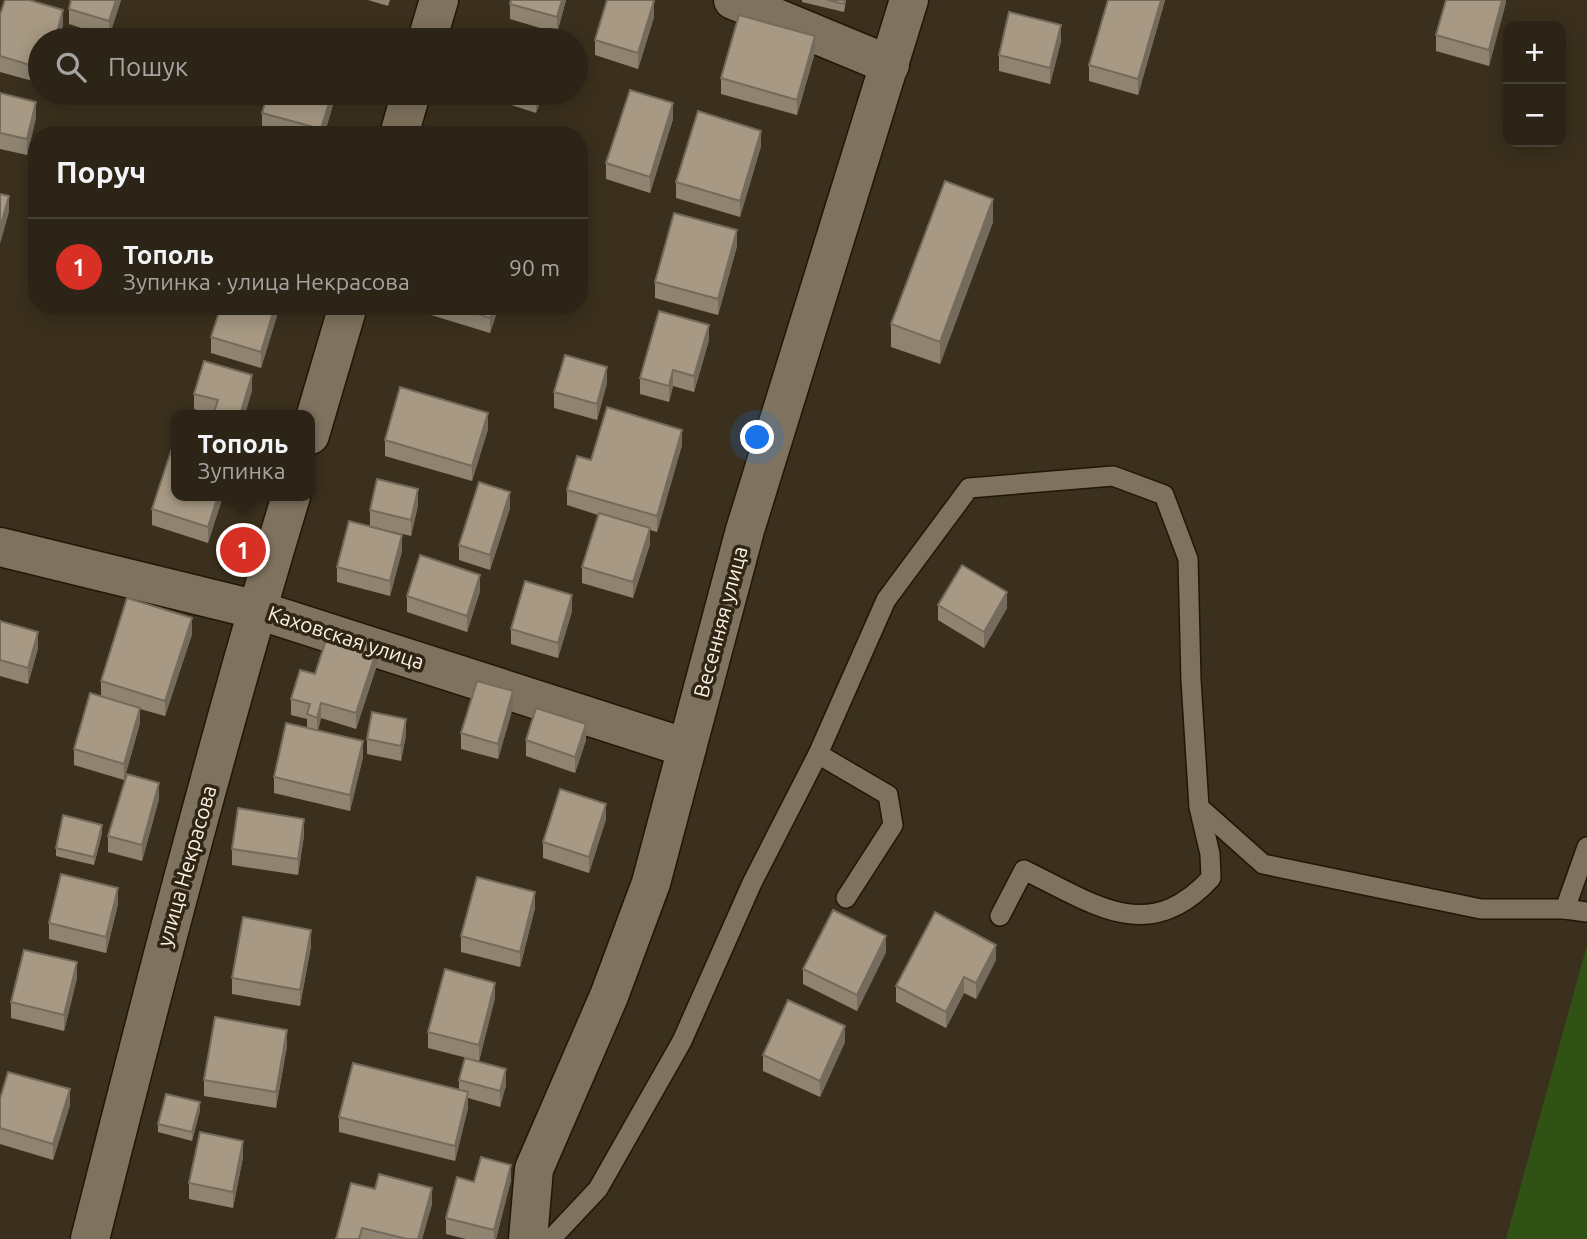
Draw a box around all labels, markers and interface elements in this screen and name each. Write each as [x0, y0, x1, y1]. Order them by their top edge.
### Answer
map controls [1503, 21, 1566, 147]
button: + [1503, 21, 1566, 84]
search box [28, 28, 588, 105]
icon: search [52, 48, 90, 86]
text: Пошук [108, 52, 188, 81]
button: − [1503, 84, 1566, 147]
text: Поруч [56, 155, 146, 189]
text: Тополь [123, 240, 214, 269]
text: 1 [73, 255, 85, 280]
text: 90 m [509, 255, 560, 280]
text: Зупинка · улица Некрасова [123, 269, 410, 294]
popup [171, 410, 315, 501]
your location [740, 420, 774, 454]
text: Тополь [198, 429, 288, 458]
text: Зупинка [198, 458, 285, 483]
pin: 1 [220, 524, 266, 576]
street label: Весенняя улица [688, 543, 752, 700]
street label: Каховская улица [265, 600, 427, 674]
street label: улица Некрасова [152, 782, 221, 949]

